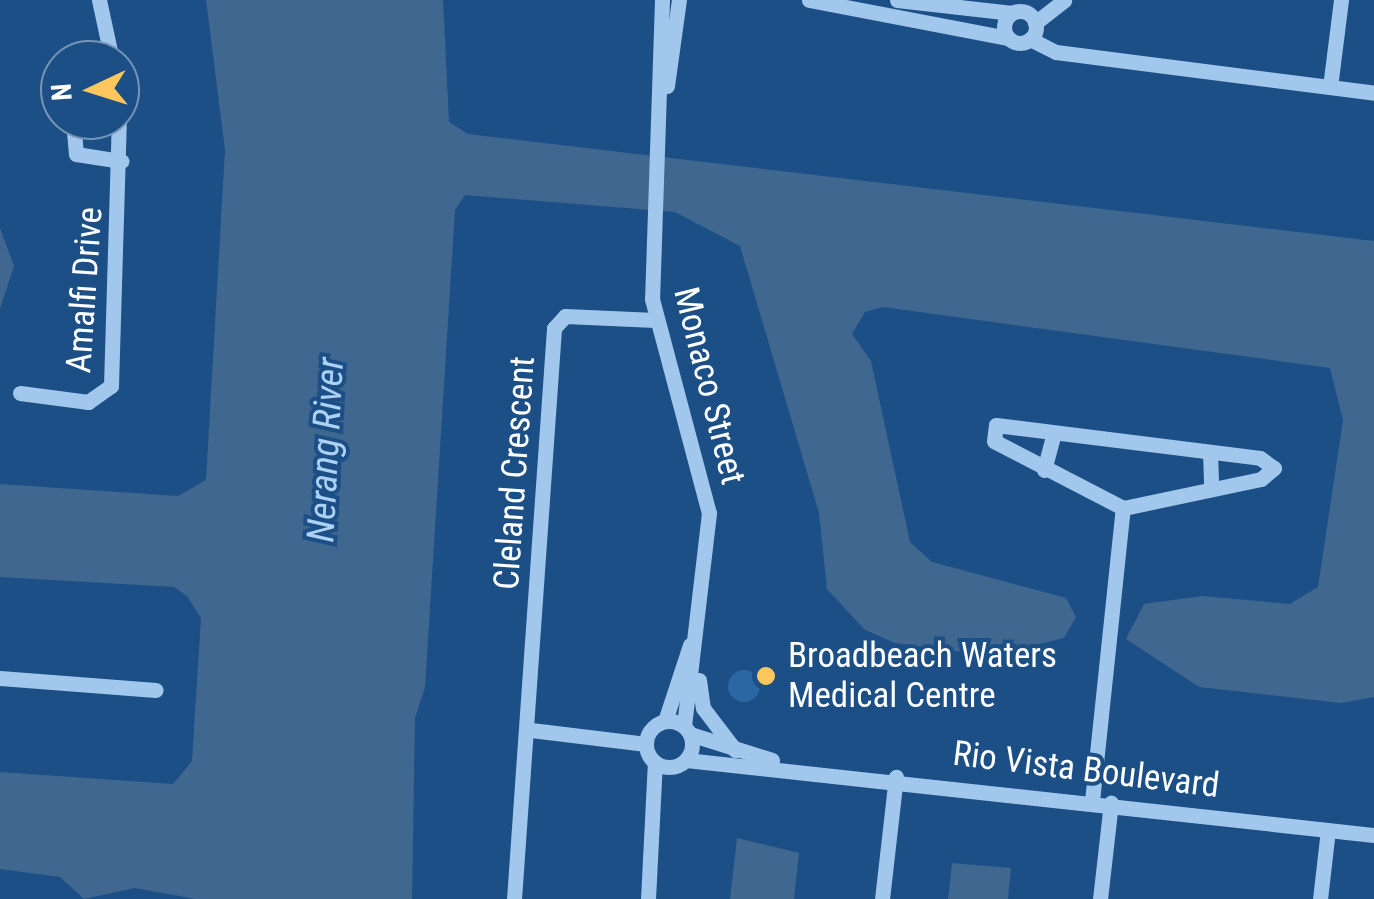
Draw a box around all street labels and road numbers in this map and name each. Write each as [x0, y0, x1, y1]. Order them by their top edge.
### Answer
street label: Amalfi Drive [58, 206, 112, 374]
street label: Monaco Street [664, 283, 754, 489]
street label: Cleland Crescent [486, 355, 544, 591]
street label: Rio Vista Boulevard [950, 733, 1222, 807]

